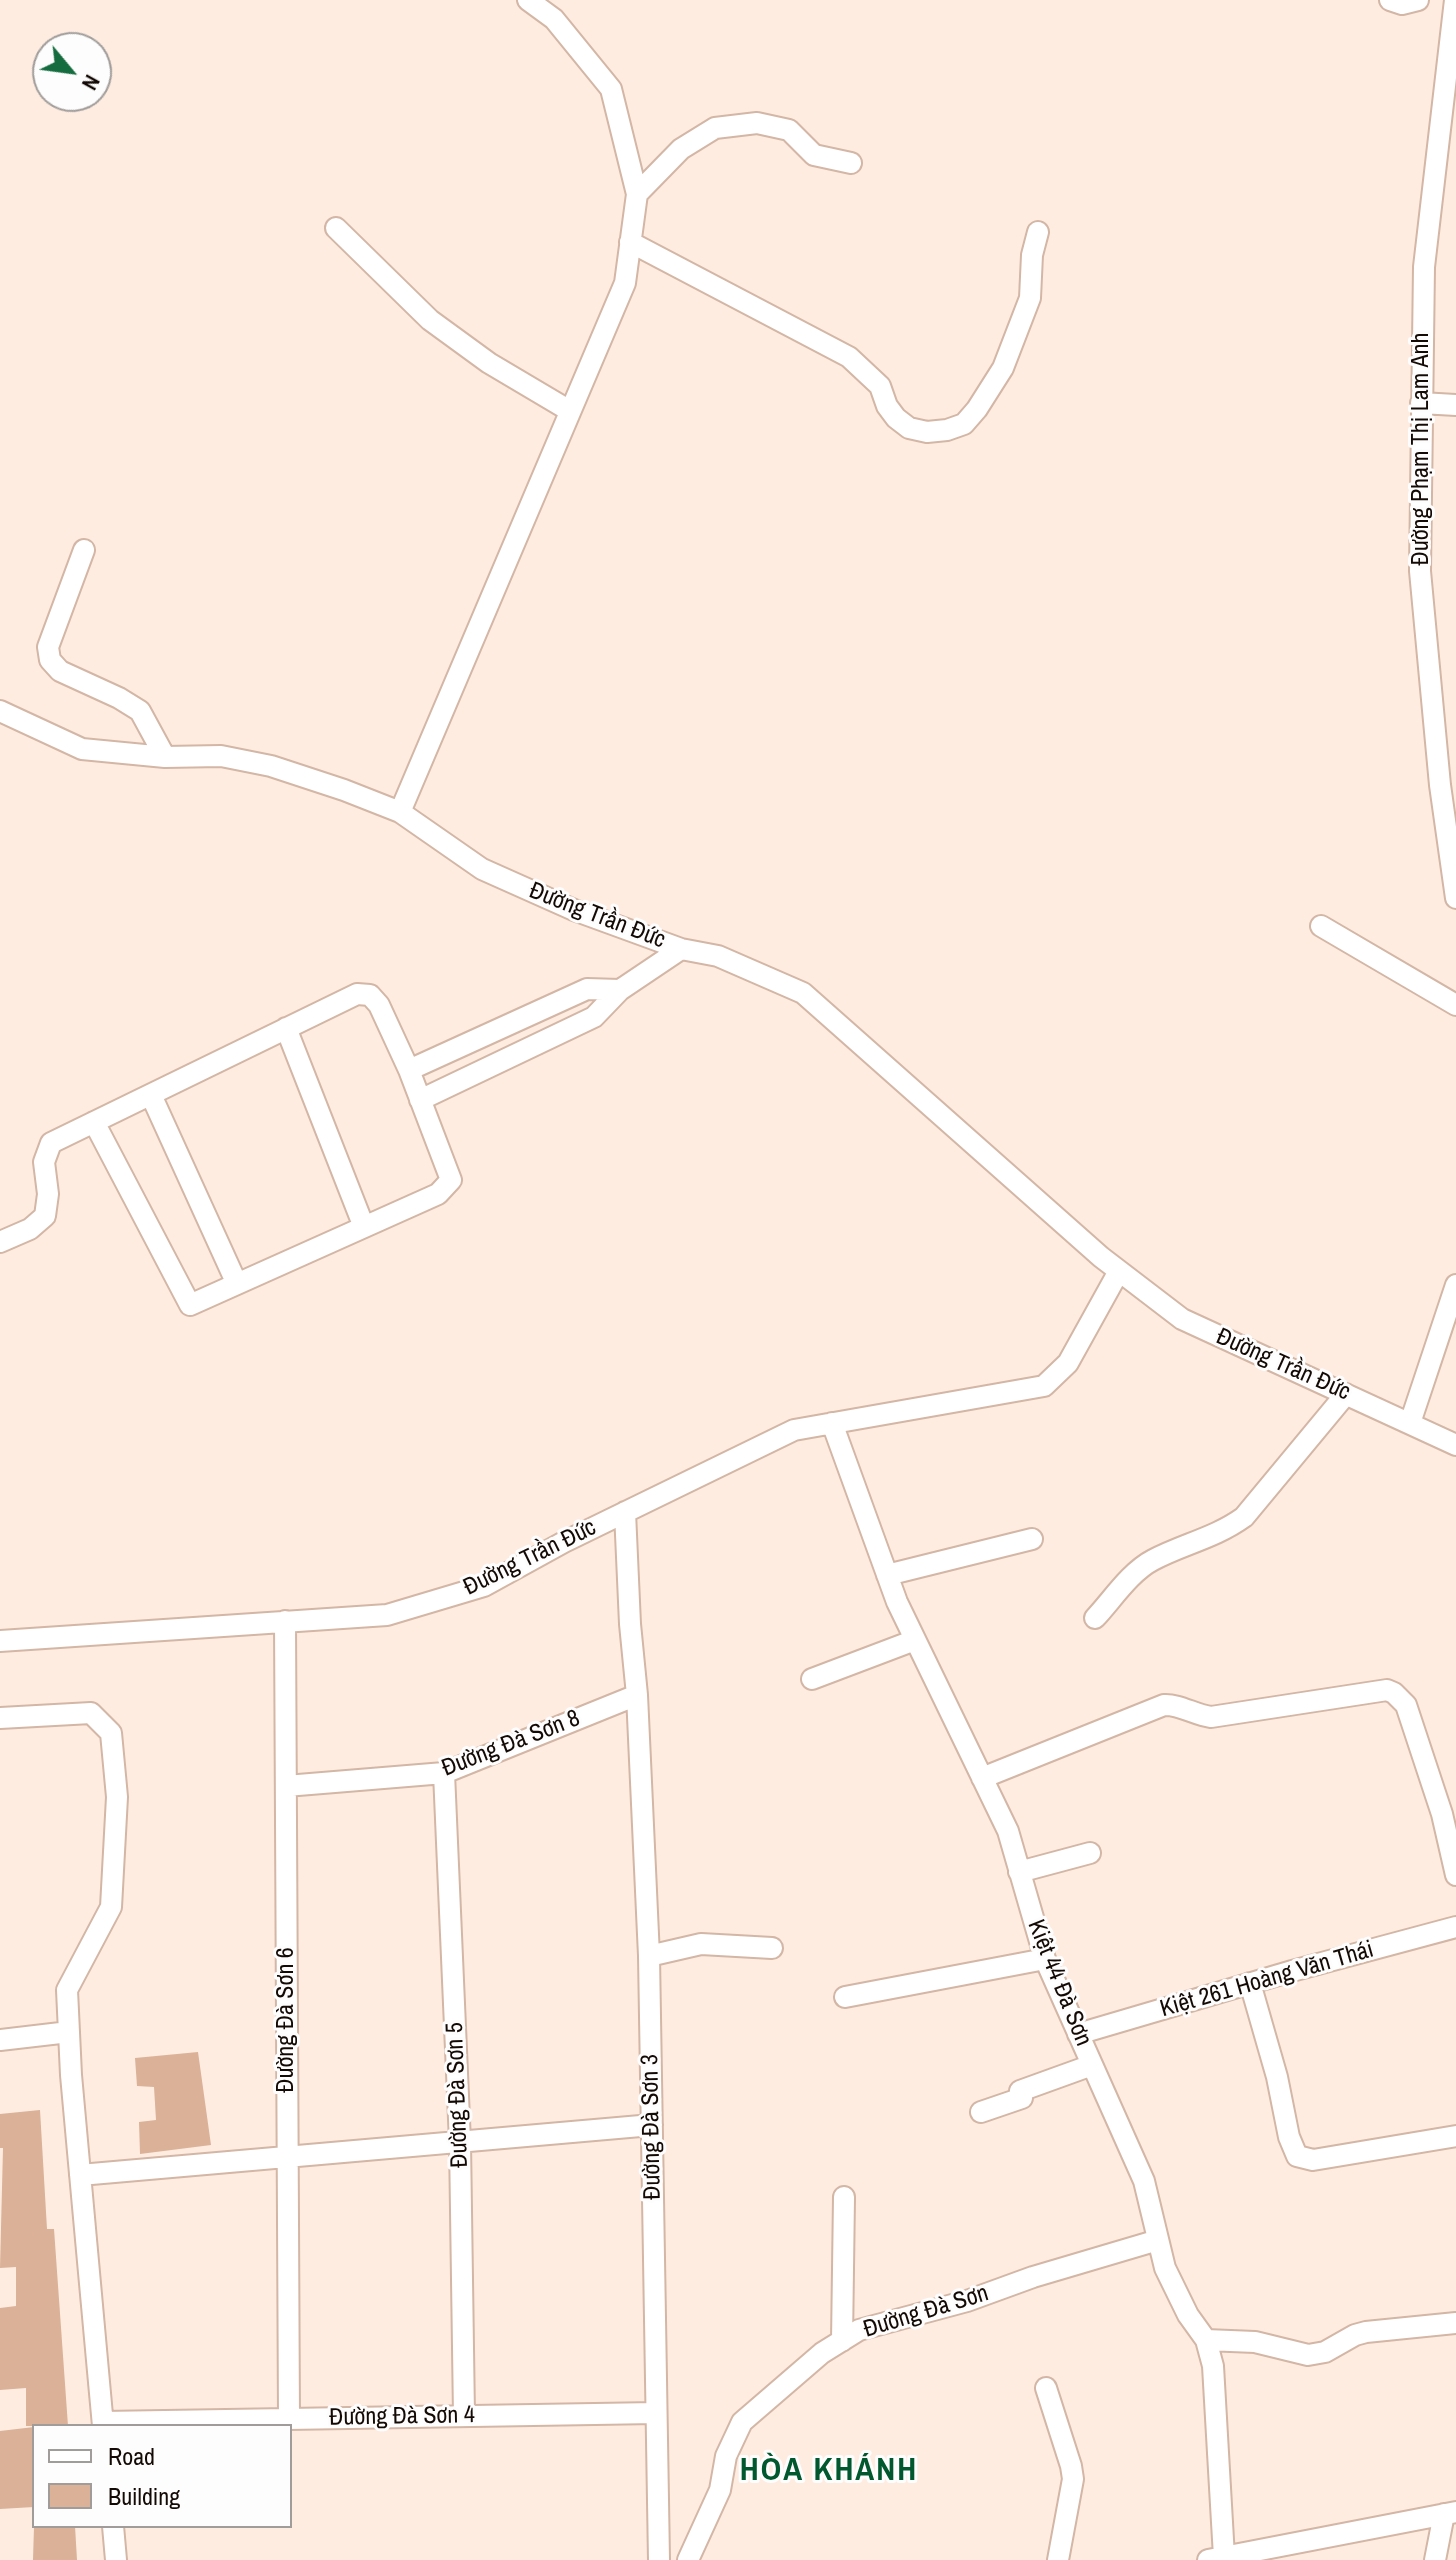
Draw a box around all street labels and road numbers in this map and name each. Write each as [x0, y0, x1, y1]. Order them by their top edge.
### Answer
street label: Đường Phạm Thị Lam Anh [1408, 332, 1436, 566]
street label: Đường Trần Đức [525, 877, 669, 955]
street label: Đường Trần Đức [1212, 1323, 1354, 1407]
street label: Đường Trần Đức [459, 1514, 601, 1602]
street label: Đường Đà Sơn 8 [438, 1704, 584, 1784]
street label: Kiệt 44 Đà Sơn [1021, 1916, 1097, 2050]
street label: Kiệt 261 Hoàng Văn Thái [1157, 1936, 1377, 2024]
street label: Đường Đà Sơn 6 [273, 1947, 301, 2093]
street label: Đường Đà Sơn 5 [441, 2022, 475, 2168]
street label: Đường Đà Sơn 3 [636, 2054, 668, 2200]
street label: Đường Đà Sơn [860, 2279, 992, 2345]
street label: Đường Đà Sơn 4 [329, 2401, 475, 2433]

